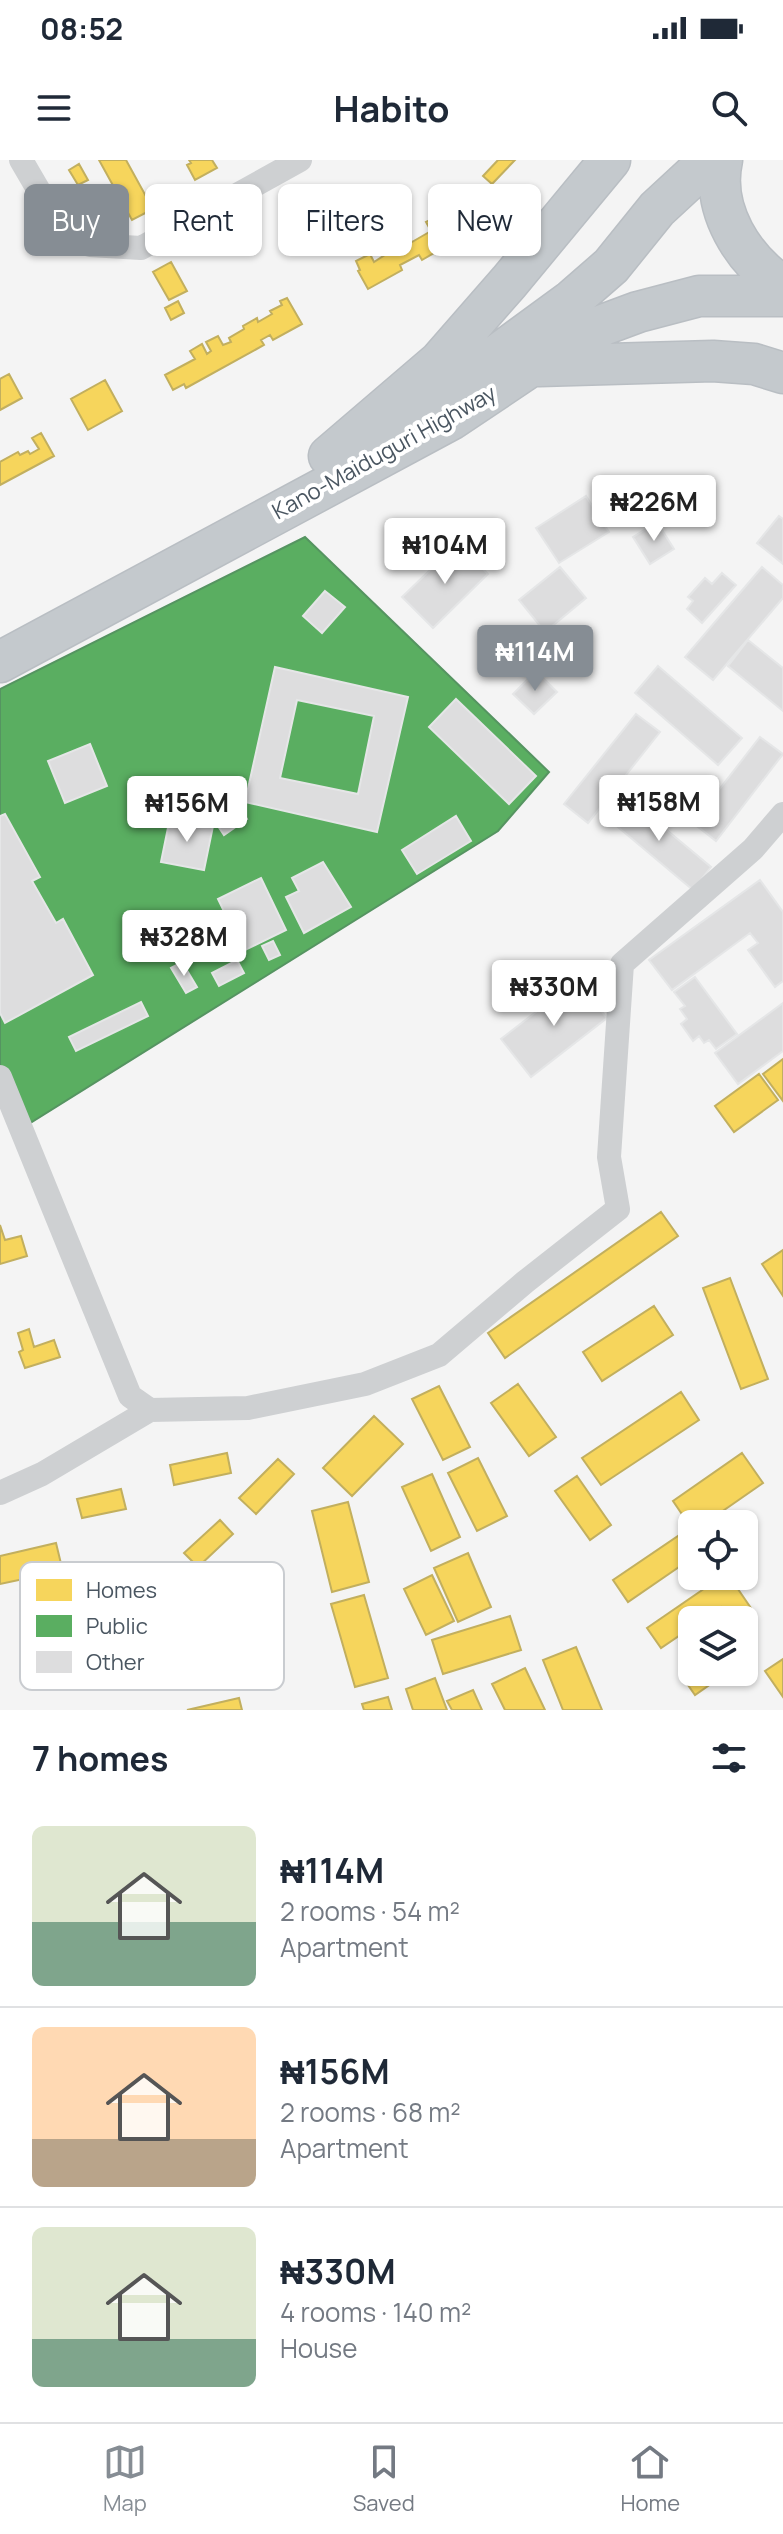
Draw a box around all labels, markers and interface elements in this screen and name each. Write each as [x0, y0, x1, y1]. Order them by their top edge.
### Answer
text: 08:52 [40, 8, 123, 49]
text: Habito [334, 84, 449, 133]
icon: menu [32, 86, 76, 130]
icon: search [707, 86, 751, 130]
chip: Buy [24, 184, 129, 256]
chip: Rent [145, 184, 262, 256]
chip: Filters [278, 184, 412, 256]
chip: New [428, 184, 541, 256]
street label: Kano-Maiduguri Highway [267, 378, 502, 526]
pin: ₦226M [598, 475, 710, 543]
text: ₦226M [610, 483, 698, 519]
pin: ₦104M [389, 518, 501, 586]
text: ₦104M [402, 526, 488, 562]
pin: ₦114M [479, 625, 591, 693]
text: ₦114M [495, 633, 575, 669]
pin: ₦158M [603, 775, 715, 843]
pin: ₦156M [131, 776, 243, 844]
text: ₦158M [617, 783, 701, 819]
text: ₦156M [145, 784, 229, 820]
pin: ₦328M [128, 910, 240, 978]
text: ₦328M [140, 918, 228, 954]
pin: ₦330M [498, 960, 610, 1028]
text: ₦330M [510, 968, 598, 1004]
map controls [678, 1510, 758, 1686]
button: locate [678, 1510, 758, 1590]
legend [20, 1562, 284, 1690]
text: Homes [86, 1575, 157, 1605]
button: layers [678, 1606, 758, 1686]
text: Public [86, 1611, 148, 1641]
text: Other [86, 1647, 145, 1677]
text: 7 homes [32, 1735, 168, 1781]
icon: filters [707, 1736, 751, 1780]
text: ₦114M [280, 1847, 384, 1893]
icon: home [96, 1858, 192, 1954]
text: 2 rooms · 54 m² [280, 1893, 460, 1929]
text: Apartment [280, 1929, 409, 1965]
text: ₦156M [280, 2048, 390, 2094]
icon: home [96, 2059, 192, 2155]
text: 2 rooms · 68 m² [280, 2094, 461, 2130]
text: Apartment [280, 2130, 409, 2166]
text: ₦330M [280, 2248, 396, 2294]
icon: home [96, 2259, 192, 2355]
text: 4 rooms · 140 m² [280, 2294, 471, 2330]
text: House [280, 2330, 357, 2366]
tab: Map [103, 2440, 147, 2518]
tab: Saved [353, 2440, 415, 2518]
tab: Home [621, 2440, 680, 2518]

